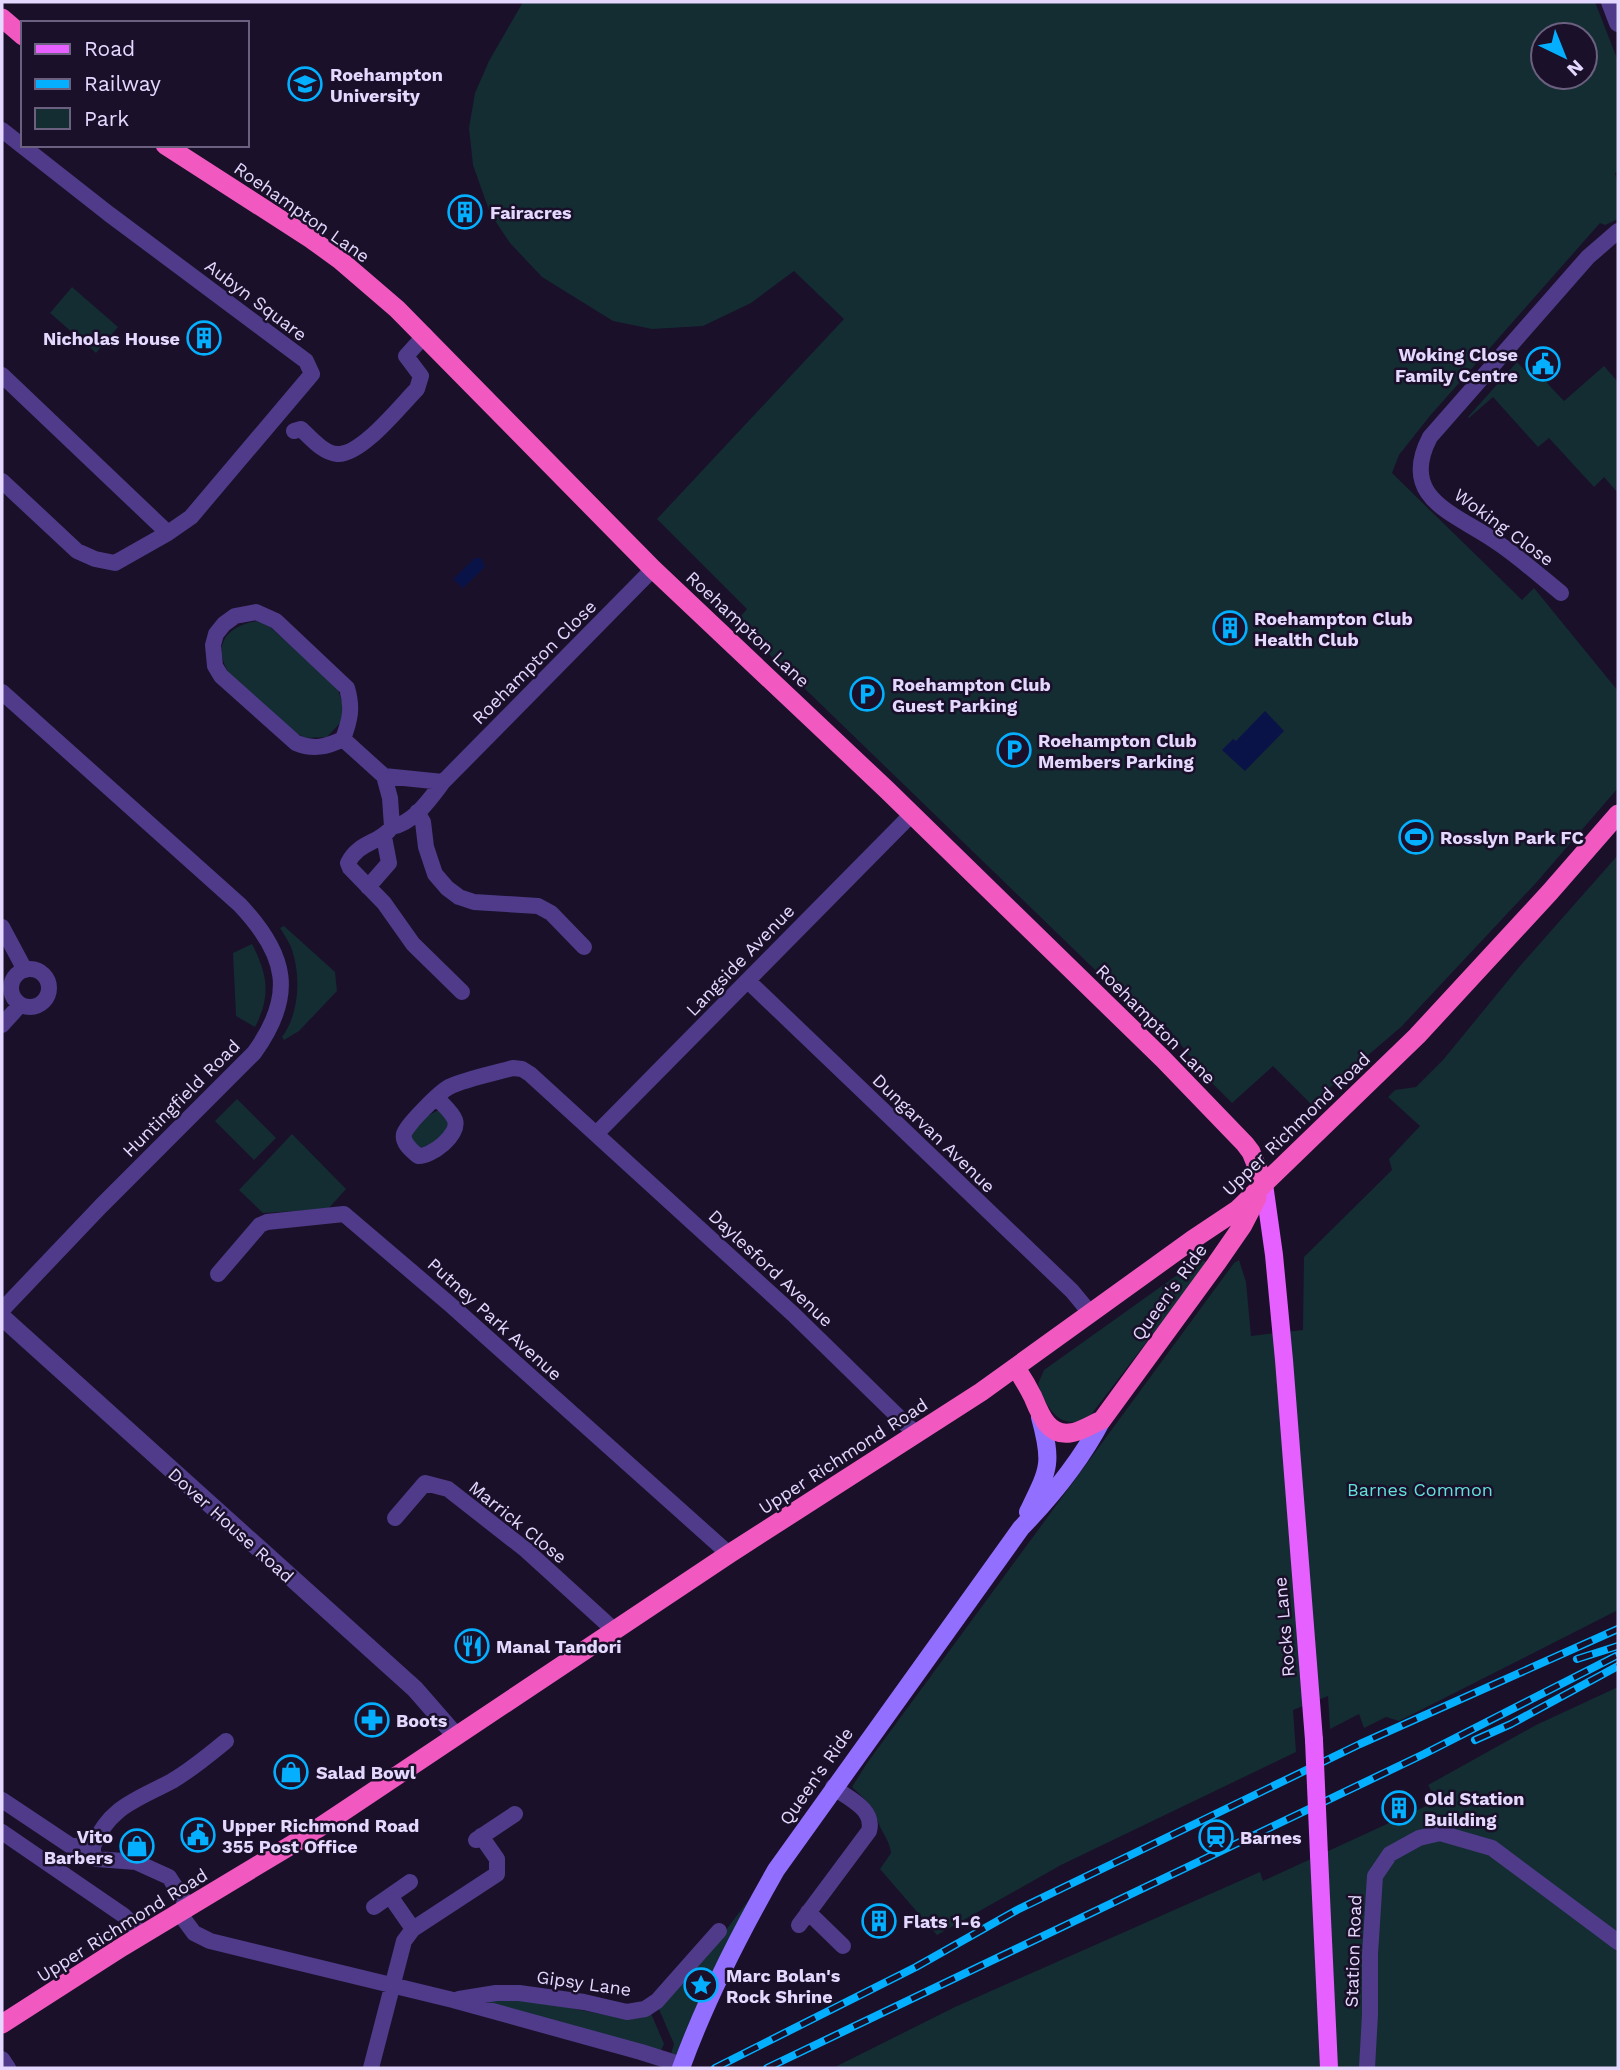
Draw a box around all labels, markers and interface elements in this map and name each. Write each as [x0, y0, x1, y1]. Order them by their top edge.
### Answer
legend [21, 21, 248, 147]
north arrow [1529, 21, 1599, 91]
text: Road [84, 36, 135, 61]
text: N [1562, 55, 1588, 81]
place label: Roehampton University [330, 64, 443, 106]
school or university icon: Roehampton University [286, 65, 324, 103]
text: Railway [84, 71, 161, 96]
text: Park [84, 106, 129, 131]
street label: Roehampton Lane [230, 157, 374, 267]
building icon: Fairacres [446, 193, 484, 231]
place label: Fairacres [490, 202, 572, 223]
street label: Aubyn Square [201, 255, 311, 345]
building icon: Nicholas House [185, 319, 223, 357]
place label: Nicholas House [43, 328, 180, 349]
place label: Woking Close Family Centre [1395, 344, 1518, 386]
public building icon: Woking Close Family Centre [1524, 345, 1562, 383]
street label: Woking Close [1450, 484, 1558, 570]
street label: Roehampton Lane [682, 567, 814, 691]
street label: Roehampton Close [468, 596, 600, 728]
place label: Roehampton Club Health Club [1254, 608, 1413, 650]
building icon: Roehampton Club Health Club [1211, 609, 1249, 647]
place label: Roehampton Club Guest Parking [892, 674, 1051, 716]
parking icon: Roehampton Club Guest Parking [848, 675, 886, 713]
place label: Roehampton Club Members Parking [1038, 730, 1197, 772]
parking icon: Roehampton Club Members Parking [995, 731, 1033, 769]
sports icon: Rosslyn Park FC [1397, 818, 1435, 856]
place label: Rosslyn Park FC [1440, 827, 1584, 848]
street label: Langside Avenue [681, 900, 799, 1020]
street label: Roehampton Lane [1092, 960, 1220, 1088]
street label: Huntingfield Road [118, 1035, 244, 1161]
street label: Upper Richmond Road [1218, 1048, 1374, 1200]
street label: Dungarvan Avenue [868, 1069, 1000, 1197]
street label: Daylesford Avenue [704, 1205, 838, 1331]
street label: Queen's Ride [1127, 1240, 1211, 1344]
street label: Putney Park Avenue [424, 1253, 566, 1385]
street label: Upper Richmond Road [755, 1394, 931, 1518]
street label: Dover House Road [164, 1463, 298, 1587]
street label: Marrick Close [465, 1476, 571, 1568]
park label: Barnes Common [1347, 1479, 1493, 1500]
street label: Rocks Lane [1269, 1576, 1299, 1678]
restaurant icon: Manal Tandori [453, 1627, 491, 1665]
place label: Manal Tandori [496, 1636, 622, 1657]
pharmacy icon: Boots [353, 1701, 391, 1739]
place label: Boots [396, 1710, 448, 1731]
street label: Queen's Ride [775, 1723, 857, 1829]
shop icon: Salad Bowl [272, 1753, 310, 1791]
place label: Salad Bowl [316, 1762, 416, 1783]
place label: Old Station Building [1424, 1788, 1524, 1830]
building icon: Old Station Building [1380, 1789, 1418, 1827]
place label: Upper Richmond Road 355 Post Office [222, 1815, 419, 1857]
public building icon: Upper Richmond Road 355 Post Office [179, 1816, 217, 1854]
station icon: Barnes [1197, 1818, 1235, 1856]
place label: Vito Barbers [44, 1826, 113, 1868]
shop icon: Vito Barbers [118, 1827, 156, 1865]
place label: Barnes [1240, 1827, 1302, 1848]
street label: Upper Richmond Road [33, 1864, 211, 1986]
street label: Station Road [1341, 1894, 1365, 2008]
building icon: Flats 1-6 [860, 1902, 898, 1940]
place label: Flats 1-6 [903, 1911, 981, 1932]
place label: Marc Bolan's Rock Shrine [726, 1965, 841, 2007]
street label: Gipsy Lane [535, 1966, 633, 2000]
place icon: Marc Bolan's Rock Shrine [682, 1966, 720, 2004]

